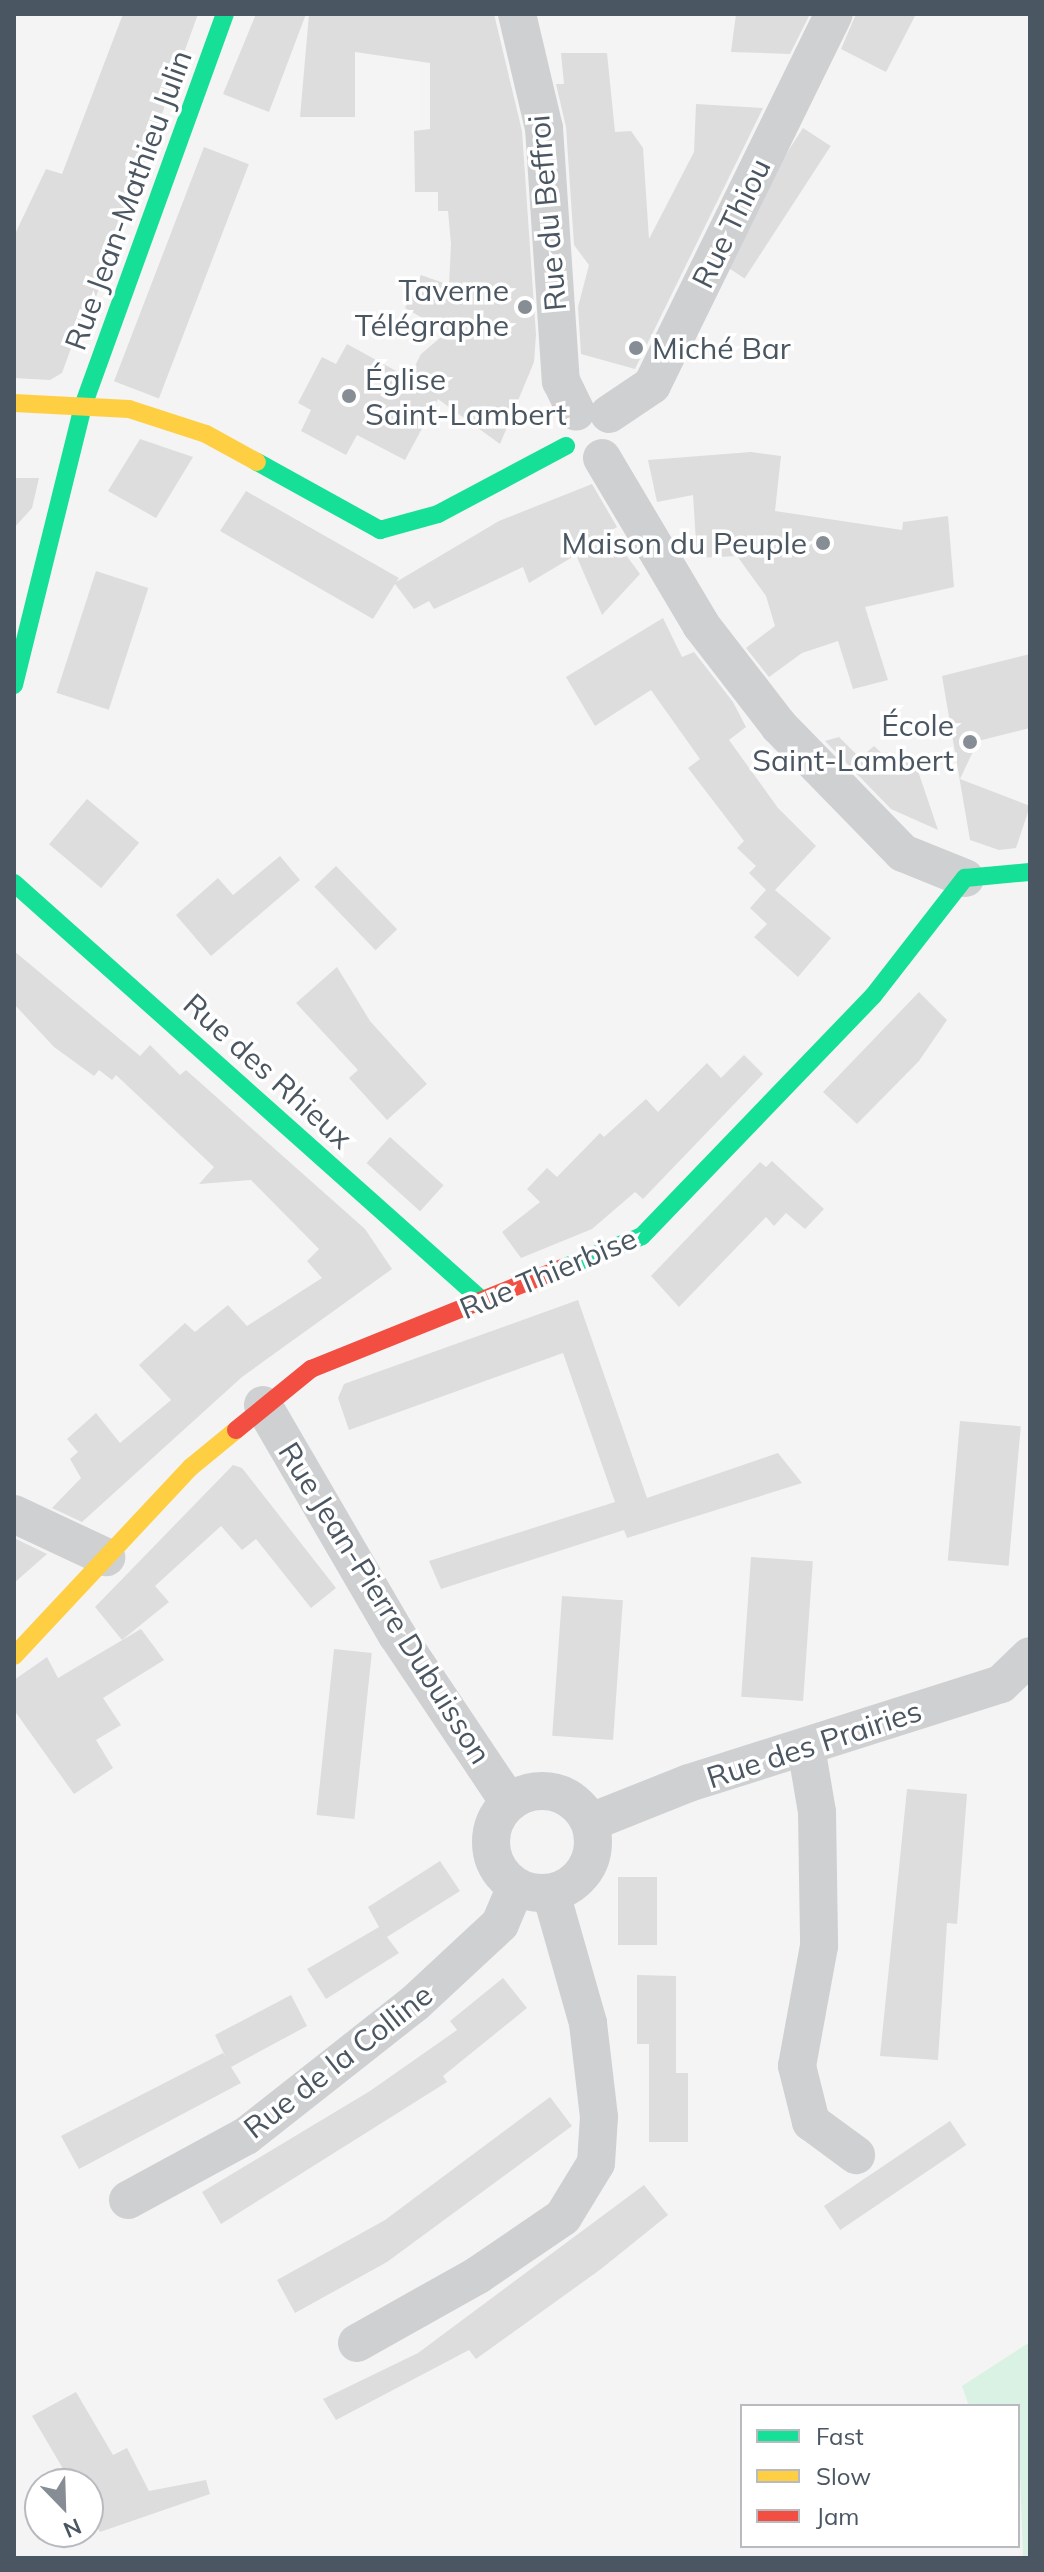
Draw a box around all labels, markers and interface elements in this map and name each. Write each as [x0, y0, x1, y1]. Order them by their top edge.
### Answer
street label: Rue Jean-Mathieu Julin [57, 45, 199, 355]
street label: Rue du Beffroi [520, 113, 574, 313]
street label: Rue Thiou [684, 152, 778, 294]
place label: Taverne Télégraphe [355, 272, 509, 342]
marker: Taverne Télégraphe [516, 298, 534, 316]
place label: Miché Bar [652, 330, 791, 366]
marker: Miché Bar [627, 339, 645, 357]
place label: Église Saint-Lambert [365, 361, 567, 432]
marker: Église Saint-Lambert [340, 387, 358, 405]
place label: Maison du Peuple [562, 525, 807, 561]
marker: Maison du Peuple [814, 534, 832, 552]
place label: École Saint-Lambert [752, 707, 954, 778]
marker: École Saint-Lambert [961, 733, 979, 751]
street label: Rue des Rhieux [176, 986, 360, 1156]
street label: Rue Thierbise [454, 1220, 642, 1326]
street label: Rue Jean-Pierre Dubuisson [271, 1436, 499, 1770]
street label: Rue des Prairies [702, 1692, 926, 1796]
street label: Rue de la Colline [237, 1976, 439, 2146]
legend [740, 2404, 1020, 2548]
text: Fast [816, 2421, 864, 2451]
text: Slow [816, 2461, 871, 2491]
north arrow [24, 2468, 104, 2548]
text: Jam [816, 2501, 859, 2531]
text: N [59, 2512, 86, 2544]

